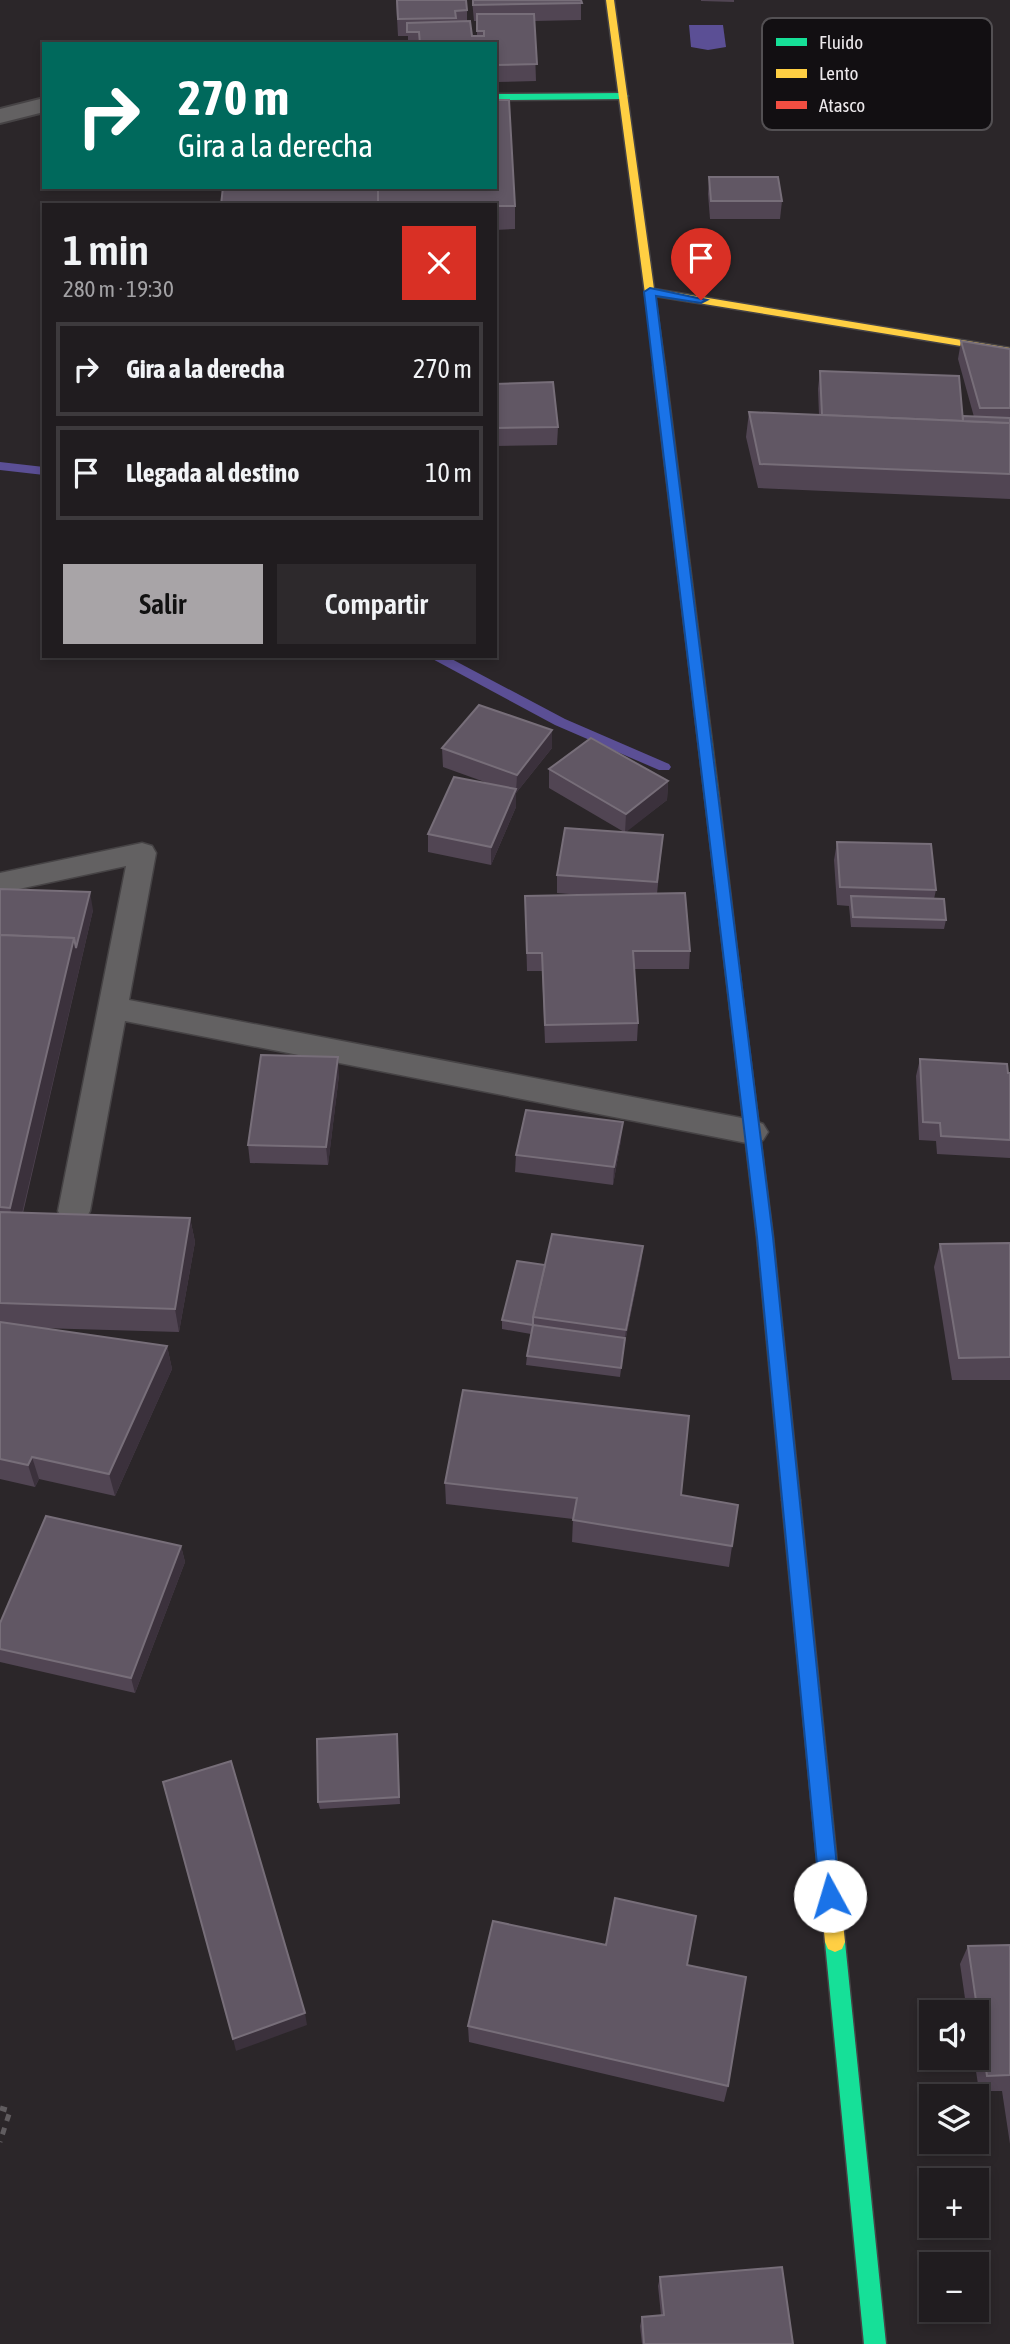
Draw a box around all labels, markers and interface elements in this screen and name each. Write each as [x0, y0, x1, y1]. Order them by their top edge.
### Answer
legend [762, 18, 992, 130]
text: Fluido [819, 31, 863, 53]
text: Lento [819, 62, 858, 84]
text: 270 m [178, 69, 289, 125]
icon: right [63, 70, 154, 161]
text: Atasco [819, 94, 865, 116]
text: Gira a la derecha [178, 127, 373, 164]
text: 1 min [63, 226, 149, 274]
button: close [402, 226, 476, 300]
pin [671, 228, 731, 300]
icon: arrive [682, 239, 720, 277]
text: 280 m · 19:30 [63, 276, 174, 302]
icon: right [67, 350, 105, 388]
text: Gira a la derecha [126, 354, 285, 384]
text: 270 m [413, 354, 472, 384]
icon: arrive [67, 454, 105, 492]
text: Llegada al destino [126, 458, 299, 488]
text: 10 m [425, 458, 472, 488]
button: Salir [63, 564, 263, 644]
button: Compartir [277, 564, 476, 644]
position arrow [793, 1859, 867, 1933]
map controls [919, 2000, 989, 2322]
button: sound [919, 2000, 989, 2070]
button: layers [919, 2084, 989, 2154]
button: + [919, 2168, 989, 2238]
button: − [919, 2252, 989, 2322]

